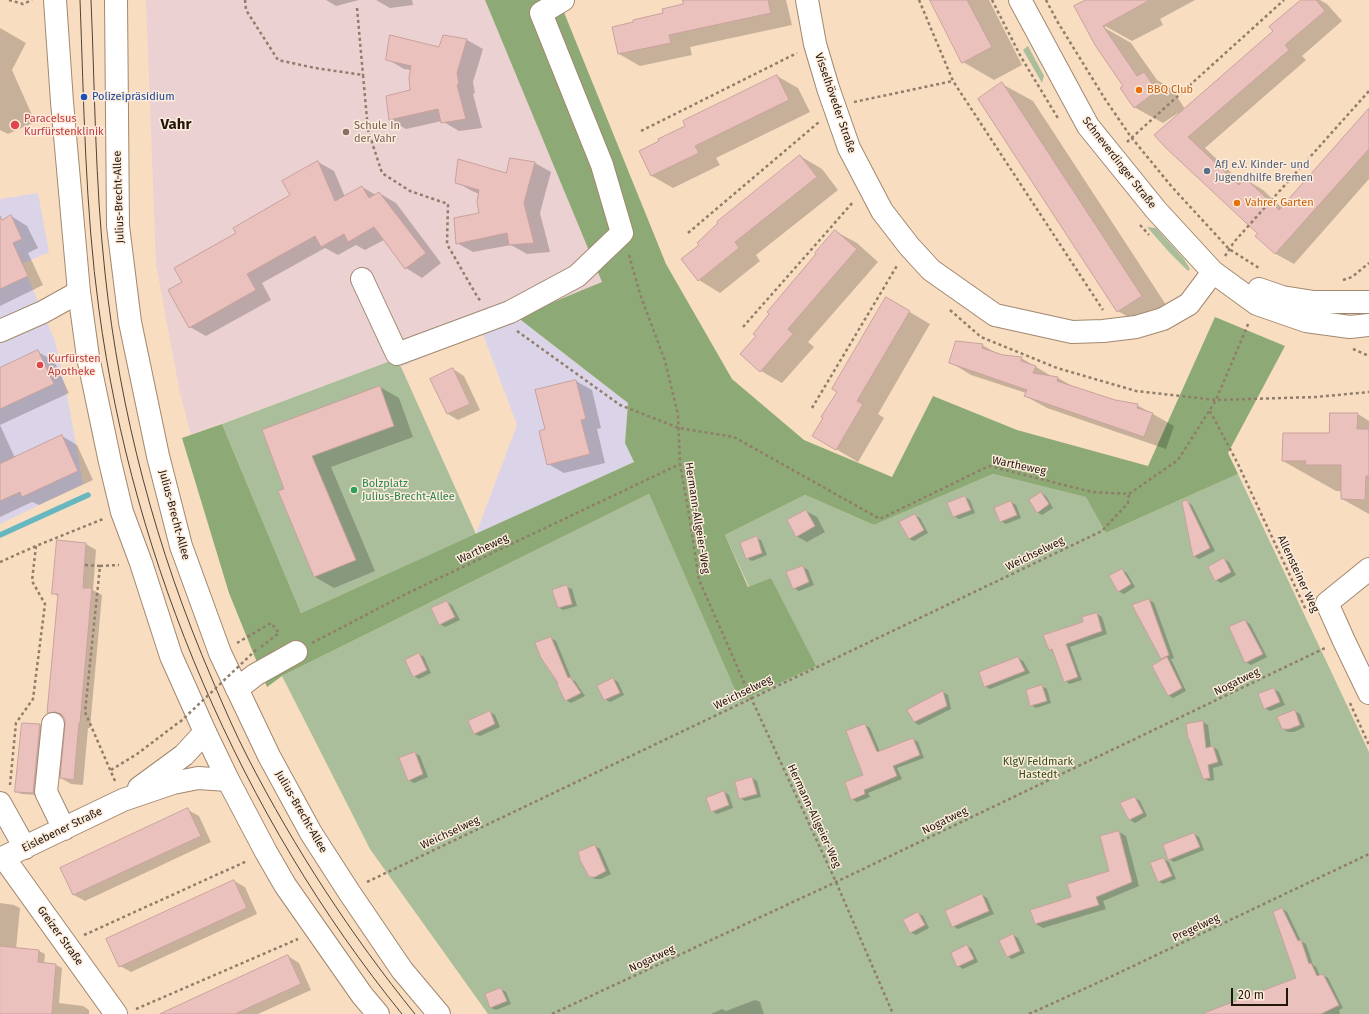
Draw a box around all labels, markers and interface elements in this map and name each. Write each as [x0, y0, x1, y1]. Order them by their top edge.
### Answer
street label: Visselhöveder Straße [812, 51, 858, 155]
place label: BBQ Club [1147, 83, 1193, 97]
marker: BBQ Club [1134, 85, 1144, 95]
place label: Polizeipräsidium [92, 90, 175, 104]
marker: Polizeipräsidium [79, 92, 89, 102]
place label: Paracelsus Kurfürstenklinik [24, 112, 104, 138]
street label: Schneverdinger Straße [1079, 115, 1159, 211]
district label: Vahr [161, 116, 191, 134]
marker: Paracelsus Kurfürstenklinik [9, 119, 21, 131]
place label: Schule In der Vahr [354, 119, 400, 145]
marker: Schule In der Vahr [341, 127, 351, 137]
street label: Julius-Brecht-Allee [111, 150, 127, 244]
place label: AfJ e.V. Kinder- und Jugendhilfe Bremen [1215, 158, 1313, 184]
marker: AfJ e.V. Kinder- und Jugendhilfe Bremen [1202, 166, 1212, 176]
place label: Vahrer Garten [1245, 196, 1314, 210]
marker: Vahrer Garten [1232, 198, 1242, 208]
place label: Kurfürsten Apotheke [48, 352, 101, 378]
marker: Kurfürsten Apotheke [35, 360, 45, 370]
street label: Wartheweg [991, 454, 1047, 478]
street label: Hermann-Allgeier-Weg [682, 461, 712, 575]
street label: Julius-Brecht-Allee [156, 468, 192, 562]
place label: Bolzplatz Julius-Brecht-Allee [362, 477, 455, 503]
marker: Bolzplatz Julius-Brecht-Allee [349, 485, 359, 495]
street label: Wartheweg [455, 531, 511, 567]
street label: Allensteiner Weg [1274, 533, 1322, 615]
street label: Weichselweg [1003, 534, 1067, 574]
street label: Nogatweg [1212, 665, 1262, 699]
street label: Weichselweg [711, 673, 775, 713]
park label: KlgV Feldmark Hastedt [1003, 755, 1073, 781]
street label: Hermann-Allgeier-Weg [784, 762, 844, 870]
street label: Julius-Brecht-Allee [272, 769, 330, 855]
street label: Nogatweg [920, 804, 970, 838]
street label: Eislebener Straße [20, 805, 104, 855]
street label: Weichselweg [418, 814, 482, 852]
street label: Greizer Straße [34, 904, 86, 968]
street label: Pregelweg [1170, 911, 1222, 945]
street label: Nogatweg [627, 943, 677, 975]
scale bar [1233, 980, 1290, 1006]
text: 20 m [1238, 988, 1264, 1002]

